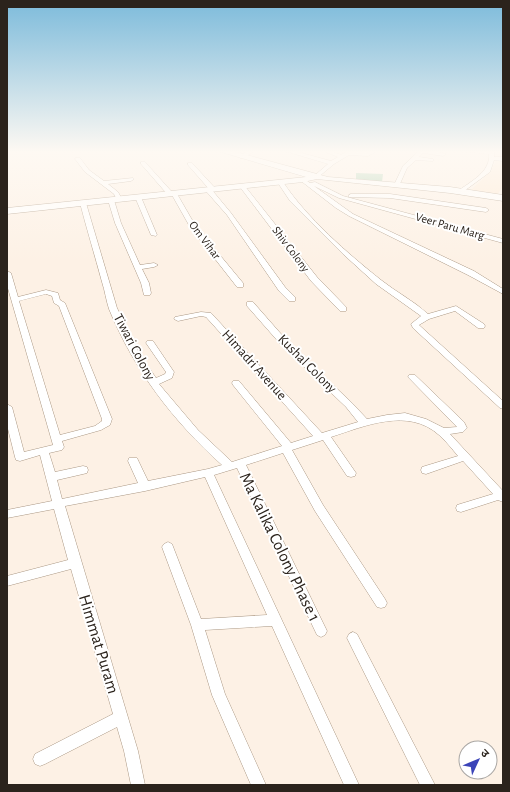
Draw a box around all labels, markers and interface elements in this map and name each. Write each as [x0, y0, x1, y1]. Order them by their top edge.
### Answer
street label: Veer Paru Marg [414, 210, 486, 242]
street label: Om Vihar [187, 219, 223, 261]
street label: Shiv Colony [269, 224, 312, 275]
street label: Tiwari Colony [111, 311, 157, 383]
street label: Himadri Avenue [219, 327, 289, 403]
street label: Kushal Colony [275, 332, 339, 396]
street label: Ma Kalika Colony Phase 1 [236, 470, 323, 625]
street label: Himmat Puram [76, 592, 122, 696]
north arrow [458, 740, 498, 780]
text: उ [479, 747, 491, 760]

